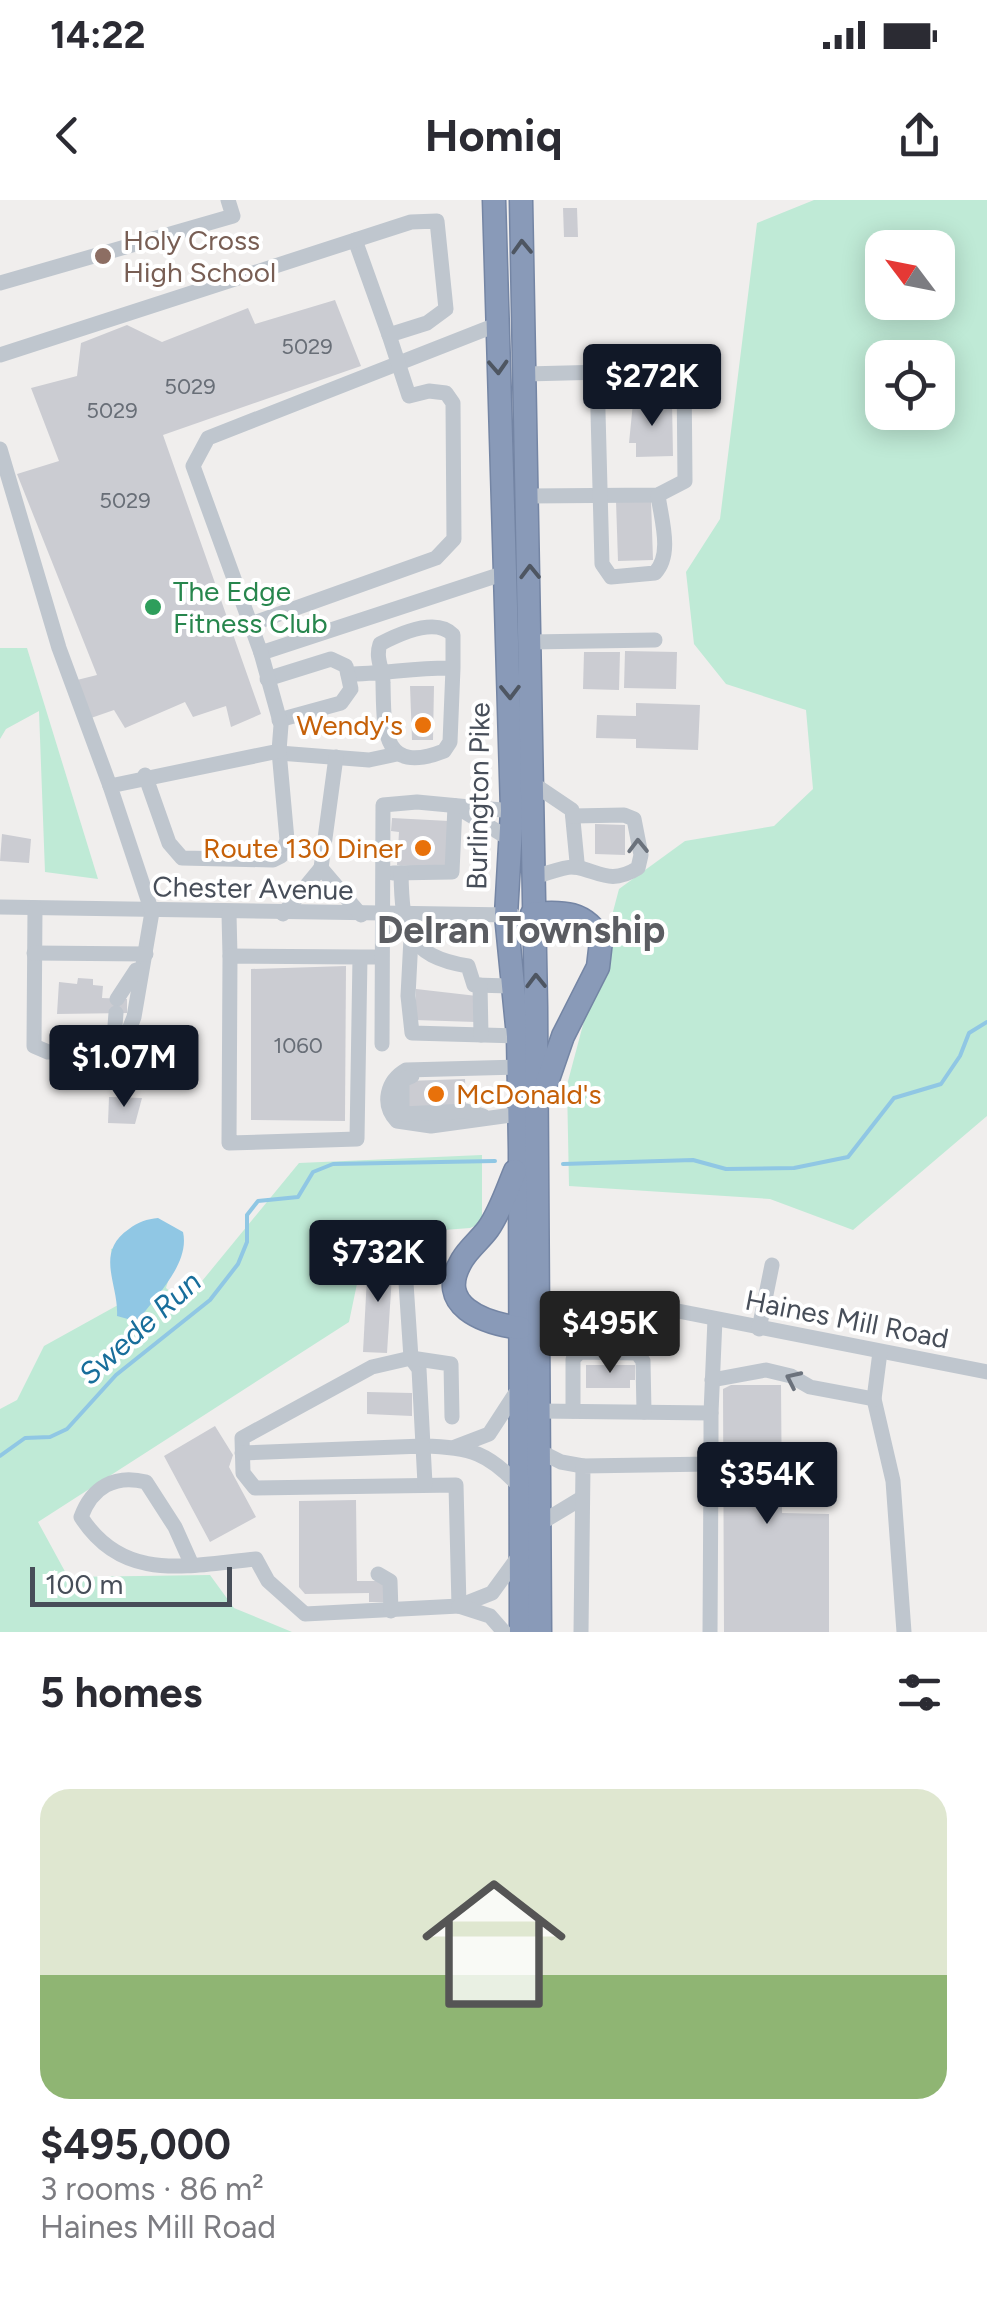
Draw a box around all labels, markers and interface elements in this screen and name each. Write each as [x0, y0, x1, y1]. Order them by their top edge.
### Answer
text: 14:22 [50, 12, 146, 58]
icon: back [40, 108, 95, 163]
text: Homiq [425, 108, 562, 162]
icon: share [892, 108, 947, 163]
place label: Holy Cross High School [123, 223, 276, 289]
north arrow [865, 230, 955, 320]
map controls [865, 230, 955, 430]
one-way arrow [512, 238, 533, 254]
marker: Holy Cross High School [92, 245, 114, 267]
house number: 5029 [281, 333, 333, 360]
button: locate [865, 340, 955, 430]
pin: $272K [582, 344, 722, 429]
text: $272K [605, 357, 699, 395]
one-way arrow [487, 360, 508, 376]
house number: 5029 [164, 373, 216, 400]
house number: 5029 [86, 397, 138, 424]
house number: 5029 [99, 487, 151, 514]
one-way arrow [519, 563, 540, 579]
place label: The Edge Fitness Club [173, 574, 328, 640]
marker: The Edge Fitness Club [142, 596, 164, 618]
one-way arrow [499, 686, 521, 701]
street label: Burlington Pike [459, 702, 497, 890]
place label: Wendy's [297, 708, 403, 742]
marker: Wendy's [412, 714, 434, 736]
place label: Route 130 Diner [203, 831, 404, 865]
marker: Route 130 Diner [412, 837, 434, 859]
one-way arrow [628, 838, 649, 853]
street label: Chester Avenue [152, 869, 354, 907]
district label: Delran Township [377, 907, 665, 953]
one-way arrow [525, 973, 546, 989]
pin: $1.07M [43, 1025, 205, 1110]
house number: 1060 [273, 1032, 323, 1059]
text: $1.07M [71, 1038, 177, 1076]
place label: McDonald's [456, 1077, 601, 1111]
marker: McDonald's [425, 1083, 447, 1105]
pin: $732K [308, 1220, 448, 1305]
text: $732K [331, 1233, 425, 1271]
water label: Swede Run [71, 1263, 208, 1392]
street label: Haines Mill Road [742, 1283, 952, 1355]
pin: $495K [540, 1291, 680, 1376]
text: $495K [562, 1304, 658, 1342]
one-way arrow [786, 1371, 804, 1391]
pin: $354K [697, 1442, 837, 1527]
text: $354K [719, 1455, 815, 1493]
scale bar [30, 1562, 232, 1606]
text: 100 m [45, 1567, 123, 1601]
icon: filters [892, 1665, 947, 1720]
text: 5 homes [40, 1667, 202, 1718]
icon: home [404, 1854, 584, 2034]
text: $495,000 [40, 2119, 231, 2170]
text: 3 rooms · 86 m² [40, 2170, 264, 2208]
text: Haines Mill Road [40, 2208, 276, 2246]

